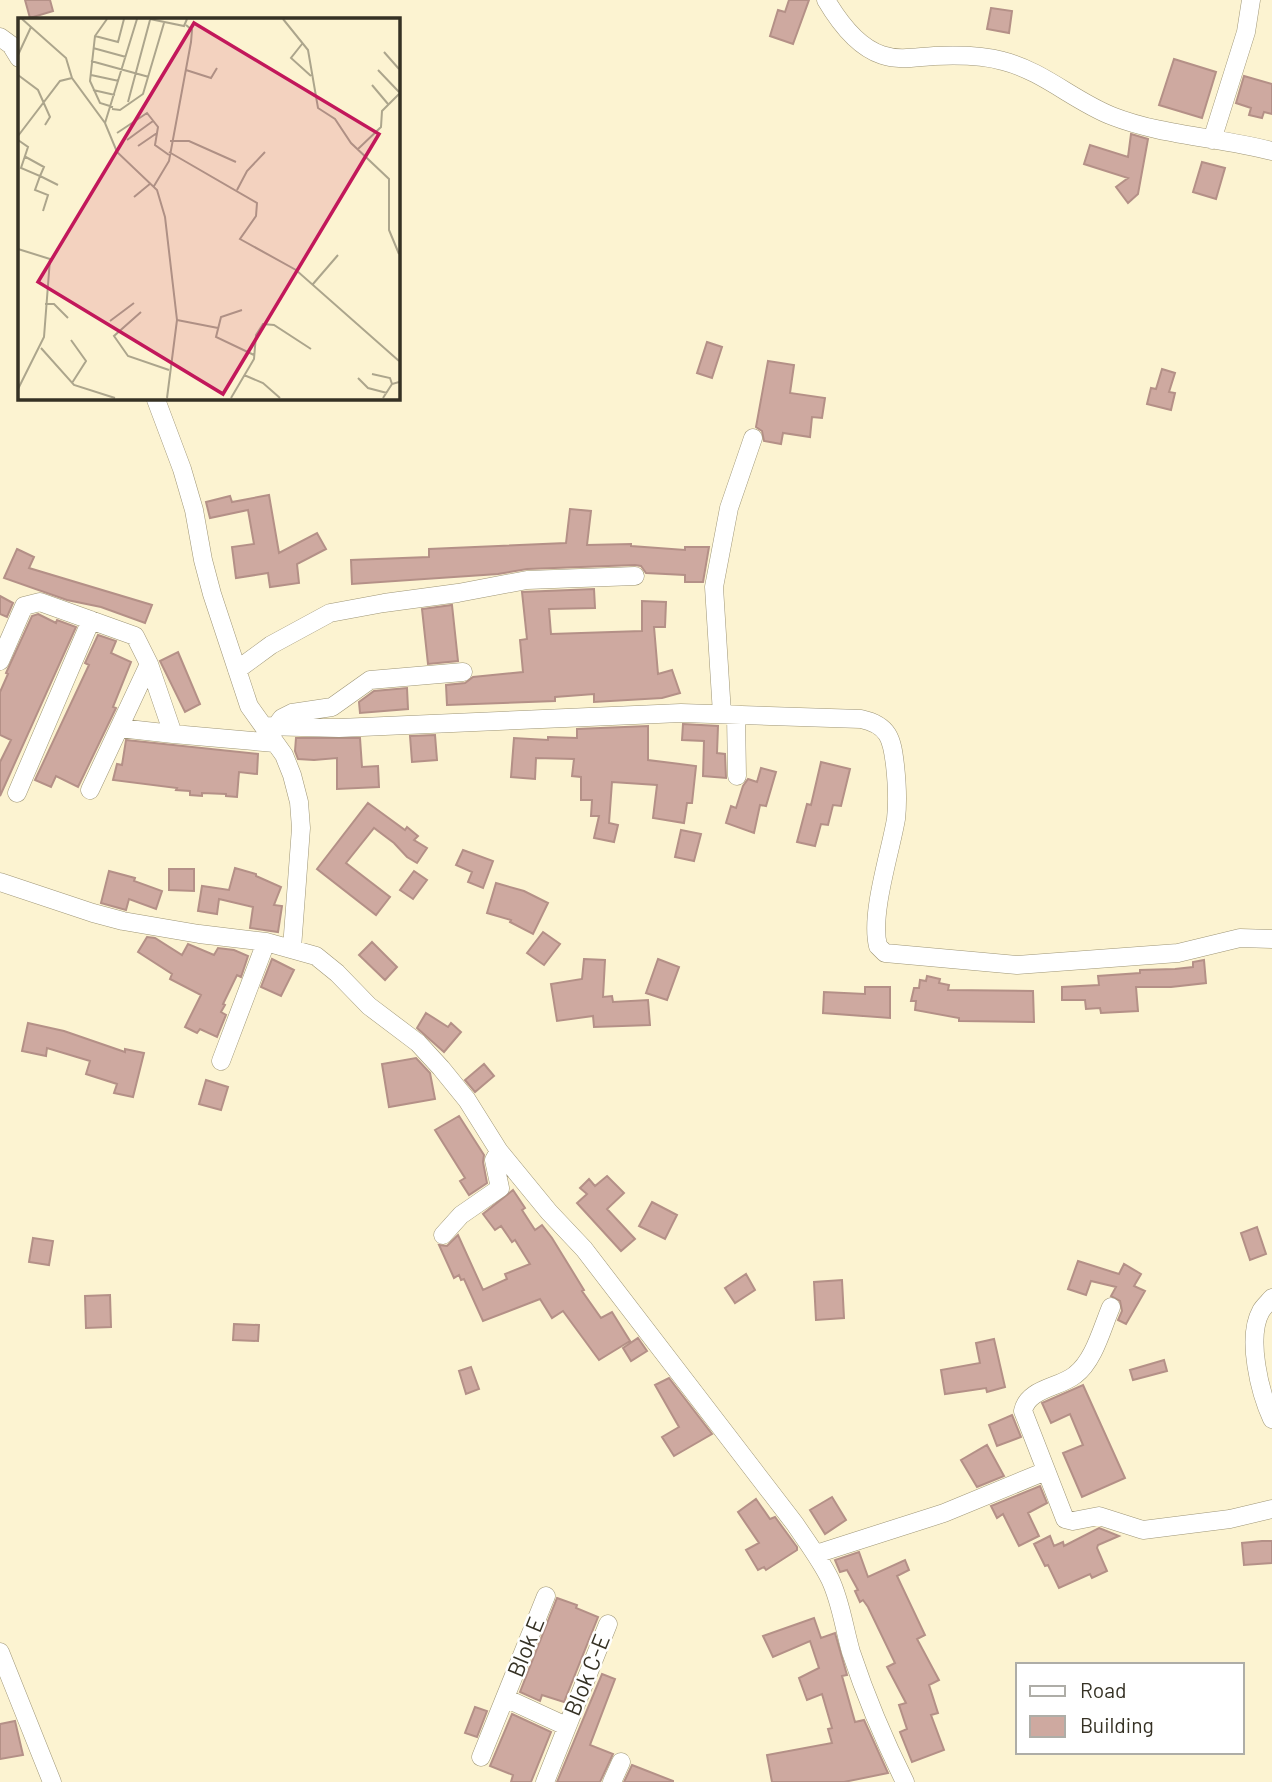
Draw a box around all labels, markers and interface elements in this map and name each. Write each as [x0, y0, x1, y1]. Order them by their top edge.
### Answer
inset map [18, 18, 399, 399]
street label: Blok E [500, 1613, 550, 1681]
street label: Blok C-E [557, 1630, 615, 1719]
legend [1016, 1663, 1244, 1754]
text: Road [1080, 1677, 1126, 1702]
text: Building [1080, 1712, 1154, 1737]

